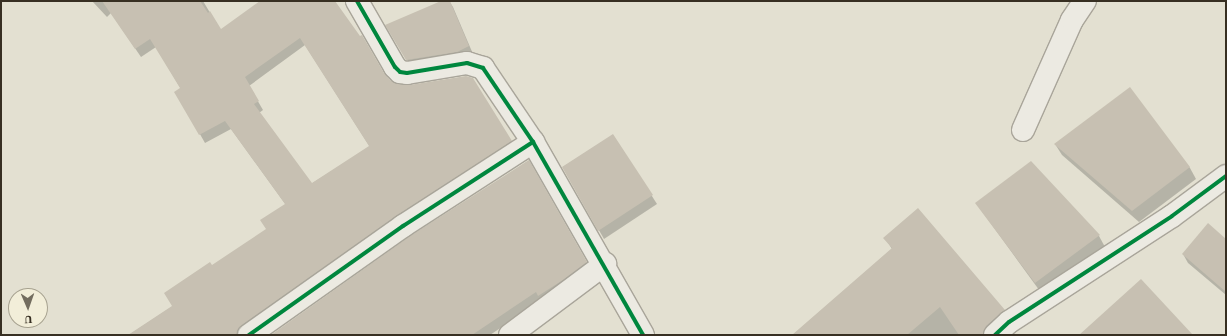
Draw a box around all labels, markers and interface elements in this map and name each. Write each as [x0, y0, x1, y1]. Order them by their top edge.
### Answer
north arrow [8, 288, 48, 328]
text: U [24, 312, 33, 327]

